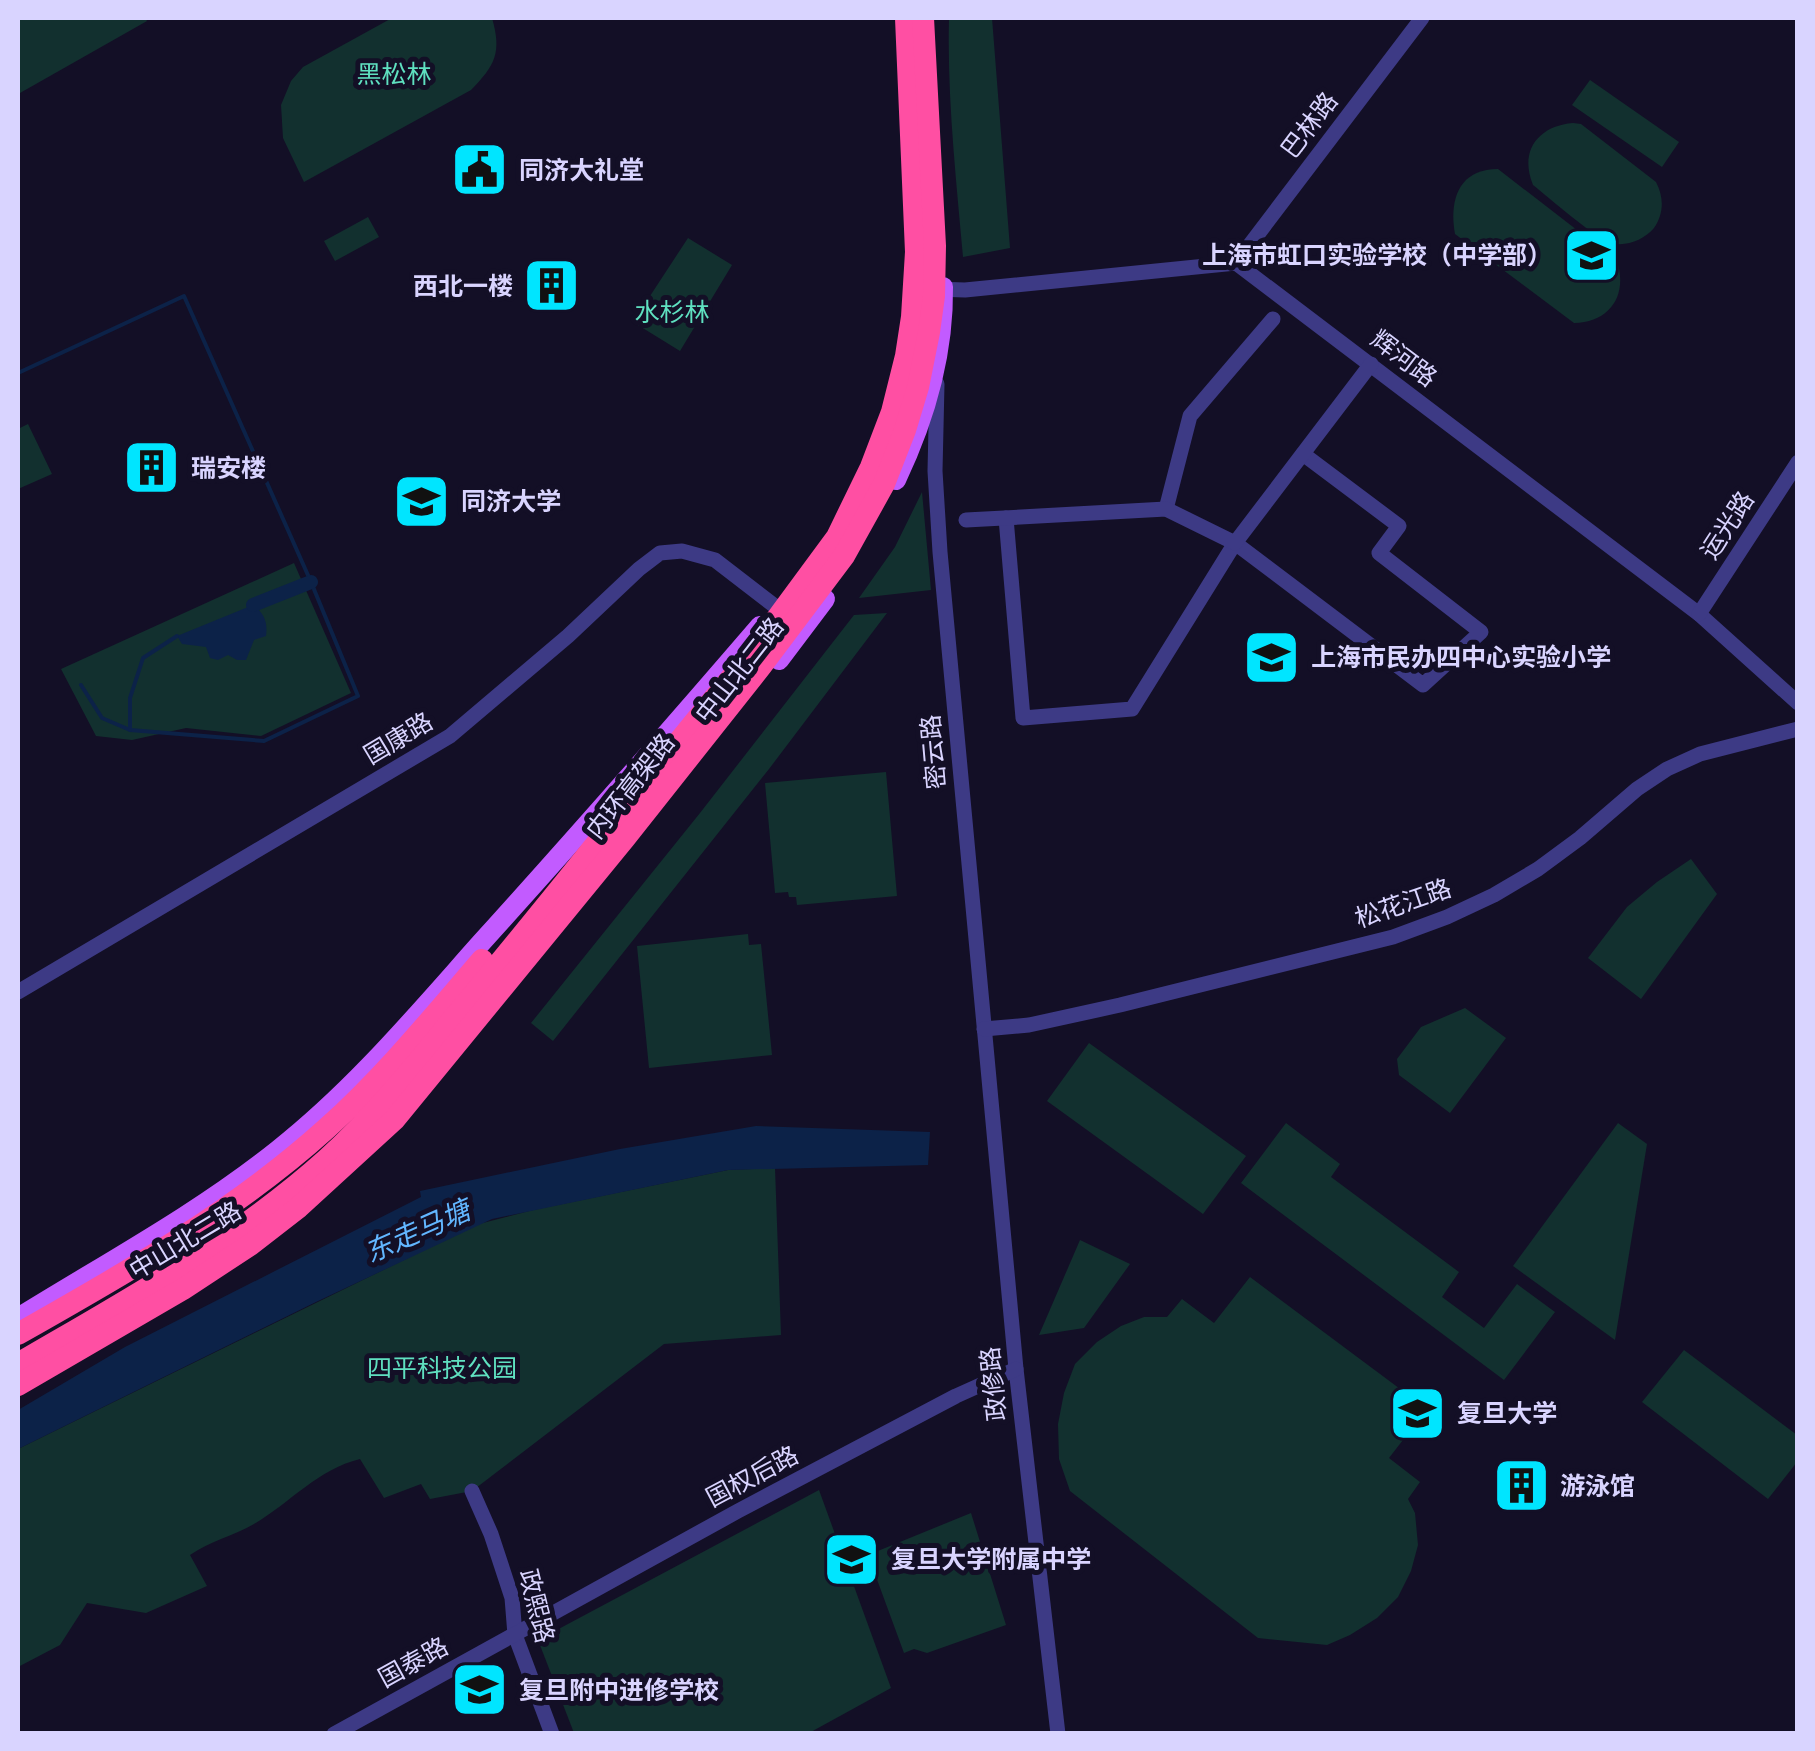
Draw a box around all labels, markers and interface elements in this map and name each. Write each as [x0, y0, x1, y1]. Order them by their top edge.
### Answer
park label: 黑松林 [356, 58, 432, 90]
street label: 巴林路 [1274, 85, 1344, 165]
public building icon: 同济大礼堂 [450, 140, 510, 200]
place label: 同济大礼堂 [519, 154, 644, 186]
school or university icon: 上海市虹口实验学校（中学部） [1561, 225, 1621, 285]
place label: 上海市虹口实验学校（中学部） [1202, 239, 1552, 271]
building icon: 西北一楼 [522, 256, 582, 316]
place label: 西北一楼 [413, 270, 513, 302]
park label: 水杉林 [634, 296, 710, 328]
street label: 辉河路 [1364, 323, 1444, 393]
building icon: 瑞安楼 [122, 438, 182, 498]
place label: 瑞安楼 [191, 452, 266, 484]
school or university icon: 同济大学 [392, 471, 452, 531]
place label: 同济大学 [461, 485, 561, 517]
street label: 运光路 [1693, 485, 1761, 565]
street label: 中山北二路 [688, 611, 790, 729]
school or university icon: 上海市民办四中心实验小学 [1242, 627, 1302, 687]
place label: 上海市民办四中心实验小学 [1311, 641, 1611, 673]
street label: 国康路 [358, 705, 438, 771]
street label: 密云路 [914, 713, 952, 791]
street label: 内环高架路 [579, 727, 681, 845]
street label: 松花江路 [1351, 872, 1455, 934]
water label: 东走马塘 [358, 1189, 479, 1270]
street label: 中山北二路 [123, 1194, 247, 1286]
street label: 政修路 [973, 1345, 1013, 1423]
park label: 四平科技公园 [367, 1352, 517, 1384]
school or university icon: 复旦大学 [1388, 1383, 1448, 1443]
place label: 复旦大学 [1457, 1397, 1557, 1429]
street label: 国权后路 [700, 1438, 804, 1514]
building icon: 游泳馆 [1491, 1456, 1551, 1516]
place label: 游泳馆 [1560, 1470, 1635, 1502]
school or university icon: 复旦大学附属中学 [822, 1529, 882, 1589]
place label: 复旦大学附属中学 [891, 1543, 1091, 1575]
street label: 政熙路 [512, 1566, 562, 1646]
street label: 国泰路 [372, 1630, 454, 1694]
school or university icon: 复旦附中进修学校 [450, 1660, 510, 1720]
place label: 复旦附中进修学校 [519, 1674, 719, 1706]

